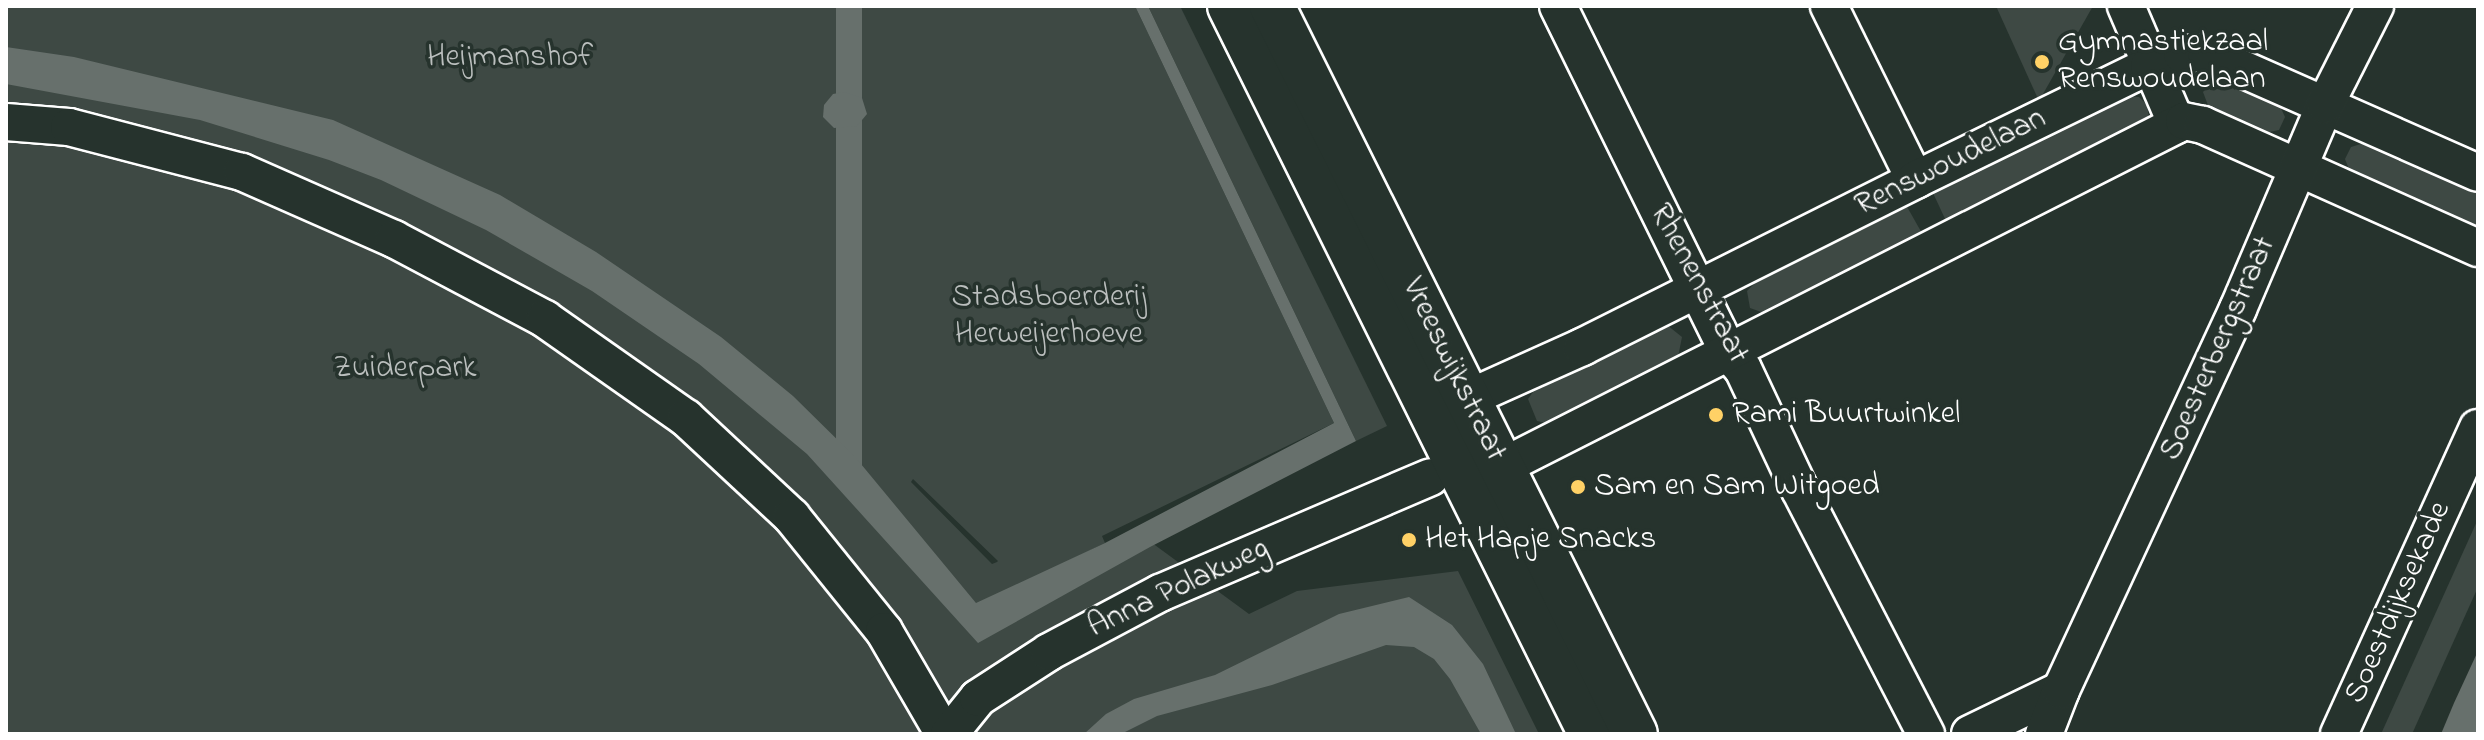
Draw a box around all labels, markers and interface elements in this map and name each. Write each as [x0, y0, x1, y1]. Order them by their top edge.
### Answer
place label: Gymnastiekzaal Renswoudelaan [2058, 25, 2268, 100]
park label: Heijmanshof [427, 39, 593, 77]
marker: Gymnastiekzaal Renswoudelaan [2033, 53, 2051, 71]
street label: Renswoudelaan [1849, 100, 2053, 226]
street label: Rhenenstraat [1640, 198, 1756, 370]
street label: Soesterbergstraat [2153, 231, 2285, 467]
street label: Vreeswijkstraat [1392, 272, 1514, 468]
park label: Stadsboerderij Herweijerhoeve [951, 280, 1147, 355]
park label: Zuiderpark [333, 350, 477, 388]
place label: Rami Buurtwinkel [1732, 396, 1960, 434]
marker: Rami Buurtwinkel [1707, 406, 1725, 424]
place label: Sam en Sam Witgoed [1594, 468, 1880, 506]
marker: Sam en Sam Witgoed [1569, 478, 1587, 496]
street label: Soestdijksekade [2337, 496, 2461, 710]
place label: Het Hapje Snacks [1425, 521, 1656, 559]
street label: Anna Polakweg [1082, 530, 1276, 648]
marker: Het Hapje Snacks [1400, 531, 1418, 549]

